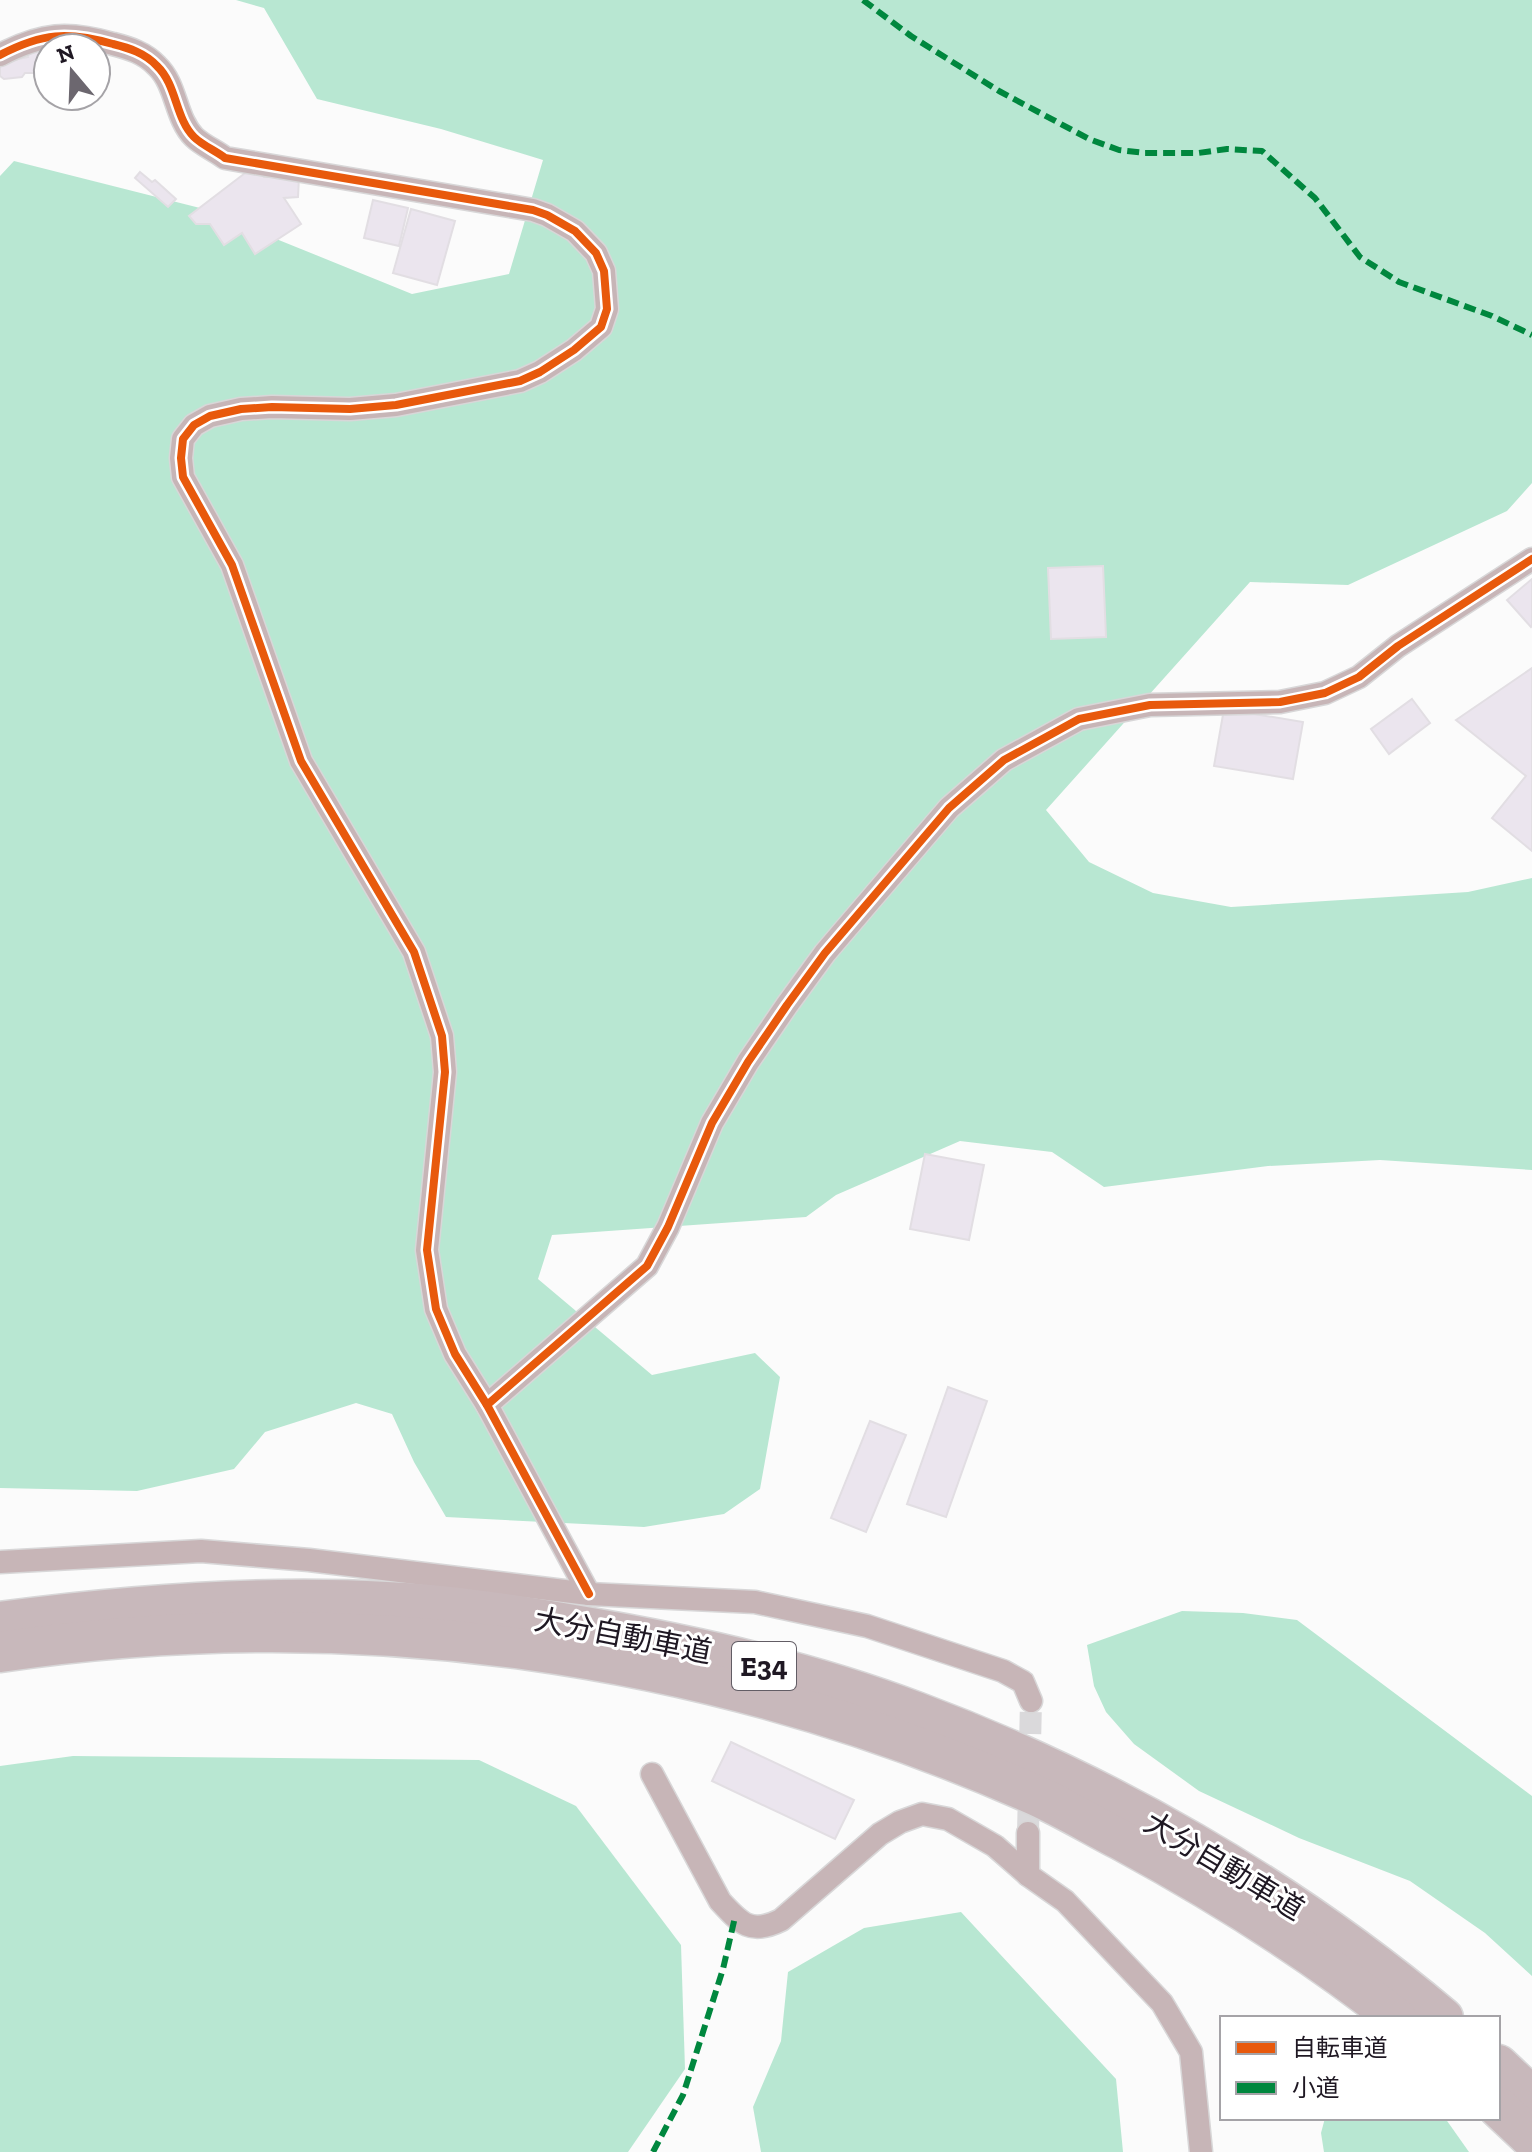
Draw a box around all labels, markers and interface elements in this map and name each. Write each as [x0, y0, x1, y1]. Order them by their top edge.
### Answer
north arrow [32, 32, 112, 112]
text: N [53, 38, 78, 69]
street label: 大分自動車道 [531, 1601, 715, 1671]
road number: E34 [732, 1642, 796, 1690]
street label: 大分自動車道 [1138, 1804, 1310, 1928]
legend [1220, 2016, 1500, 2120]
text: 自転車道 [1292, 2033, 1388, 2062]
text: 小道 [1292, 2073, 1340, 2102]

